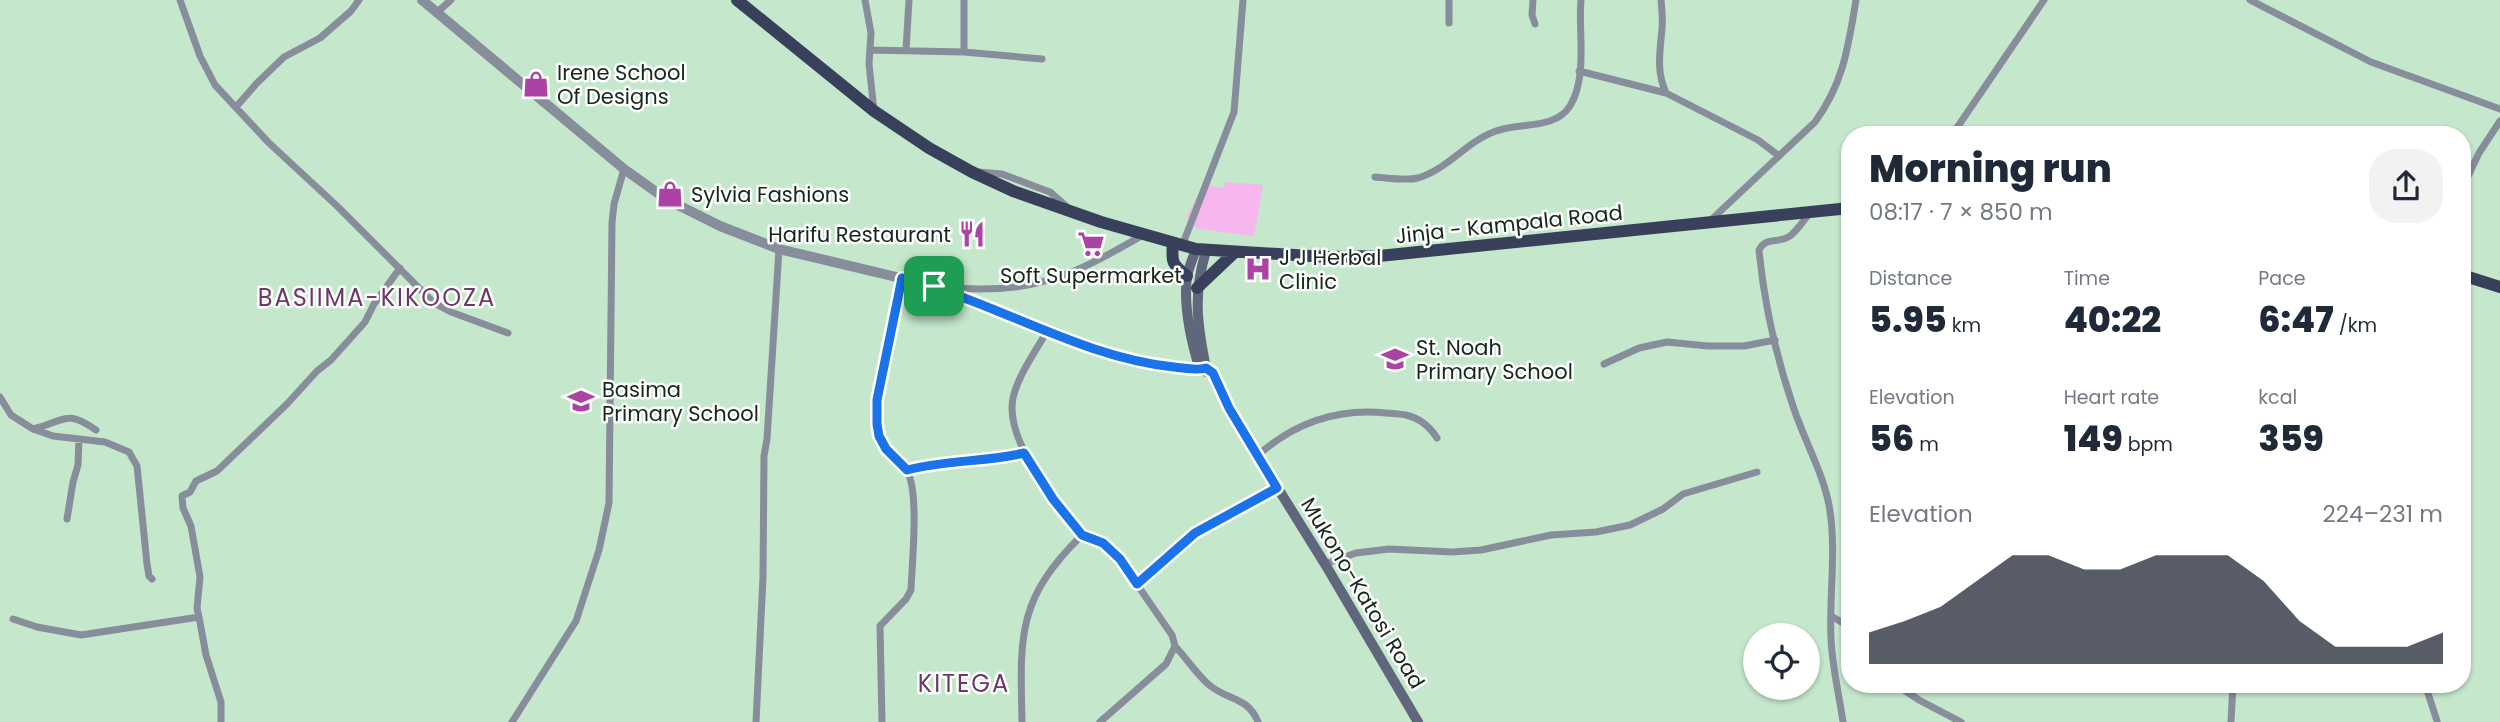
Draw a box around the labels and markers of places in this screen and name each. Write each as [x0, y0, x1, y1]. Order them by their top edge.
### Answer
place label: Irene School Of Designs [557, 58, 686, 111]
shop icon: Irene School Of Designs [521, 69, 551, 99]
shop icon: Sylvia Fashions [655, 179, 685, 209]
place label: Sylvia Fashions [691, 180, 849, 209]
restaurant icon: Harifu Restaurant [957, 219, 987, 249]
place label: Harifu Restaurant [768, 220, 951, 249]
supermarket icon: Soft Supermarket [1076, 229, 1106, 259]
place label: J J Herbal Clinic [1279, 243, 1381, 296]
hospital icon: J J Herbal Clinic [1243, 254, 1273, 284]
pin [904, 256, 964, 316]
place label: Soft Supermarket [1000, 261, 1182, 290]
place label: St. Noah Primary School [1416, 333, 1573, 386]
school or university icon: St. Noah Primary School [1380, 344, 1410, 374]
place label: Basima Primary School [602, 375, 759, 428]
school or university icon: Basima Primary School [566, 386, 596, 416]

